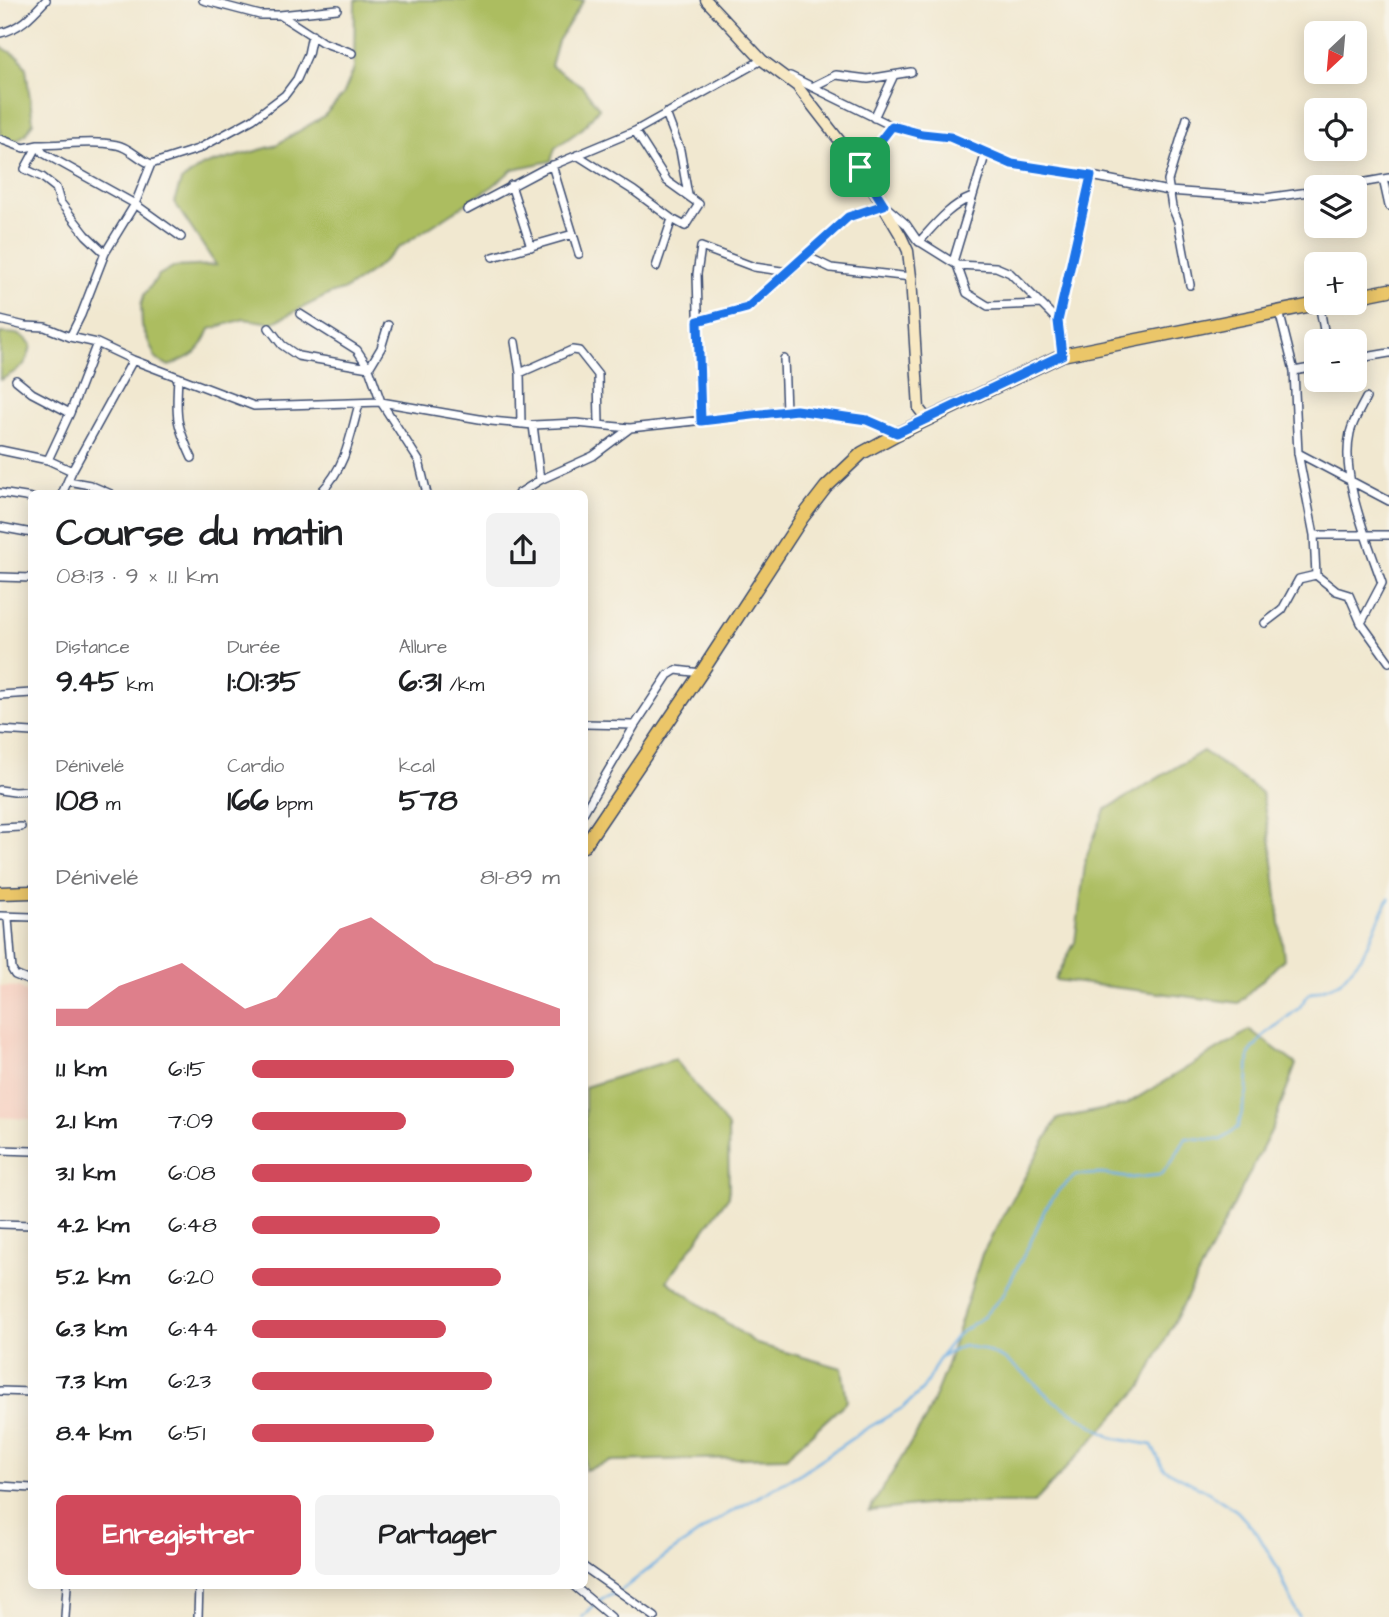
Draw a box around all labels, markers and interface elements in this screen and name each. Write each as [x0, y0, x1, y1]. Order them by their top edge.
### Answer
north arrow [1304, 21, 1367, 84]
map controls [1304, 21, 1367, 392]
button: locate [1304, 98, 1367, 161]
pin [830, 137, 890, 197]
icon: arrive [841, 148, 879, 186]
button: layers [1304, 175, 1367, 238]
button: + [1304, 252, 1367, 315]
button: − [1304, 329, 1367, 392]
text: Course du matin [56, 508, 342, 560]
button: share [486, 513, 560, 587]
text: 08:13 · 9 × 1.1 km [56, 560, 218, 592]
text: Distance [56, 634, 130, 661]
text: Durée [227, 634, 280, 661]
text: Allure [399, 634, 447, 661]
text: 9.45 [56, 661, 119, 703]
text: 1:01:35 [227, 661, 300, 703]
text: 6:31 [399, 661, 442, 703]
text: km [119, 672, 153, 699]
text: /km [442, 672, 484, 699]
text: Dénivelé [56, 753, 124, 780]
text: Cardio [227, 753, 284, 780]
text: kcal [399, 753, 435, 780]
text: 108 [56, 780, 98, 822]
text: 166 [227, 780, 269, 822]
text: 578 [399, 780, 458, 822]
text: m [98, 791, 121, 818]
text: bpm [269, 791, 312, 818]
text: Dénivelé [56, 861, 139, 893]
text: 81–89 m [480, 861, 560, 893]
text: 1.1 km [56, 1053, 106, 1085]
text: 6:15 [168, 1053, 206, 1085]
text: 2.1 km [56, 1105, 117, 1137]
text: 7:09 [168, 1105, 214, 1137]
text: 3.1 km [56, 1157, 115, 1189]
text: 6:08 [168, 1157, 216, 1189]
text: 4.2 km [56, 1209, 129, 1241]
text: 6:48 [168, 1209, 217, 1241]
text: 5.2 km [56, 1261, 130, 1293]
text: 6:20 [168, 1261, 214, 1293]
text: 6.3 km [56, 1313, 127, 1345]
text: 6:44 [168, 1313, 218, 1345]
text: 7.3 km [56, 1365, 126, 1397]
text: 6:23 [168, 1365, 211, 1397]
text: 8.4 km [56, 1417, 131, 1449]
text: 6:51 [168, 1417, 206, 1449]
button: Enregistrer [56, 1495, 301, 1575]
button: Partager [315, 1495, 560, 1575]

